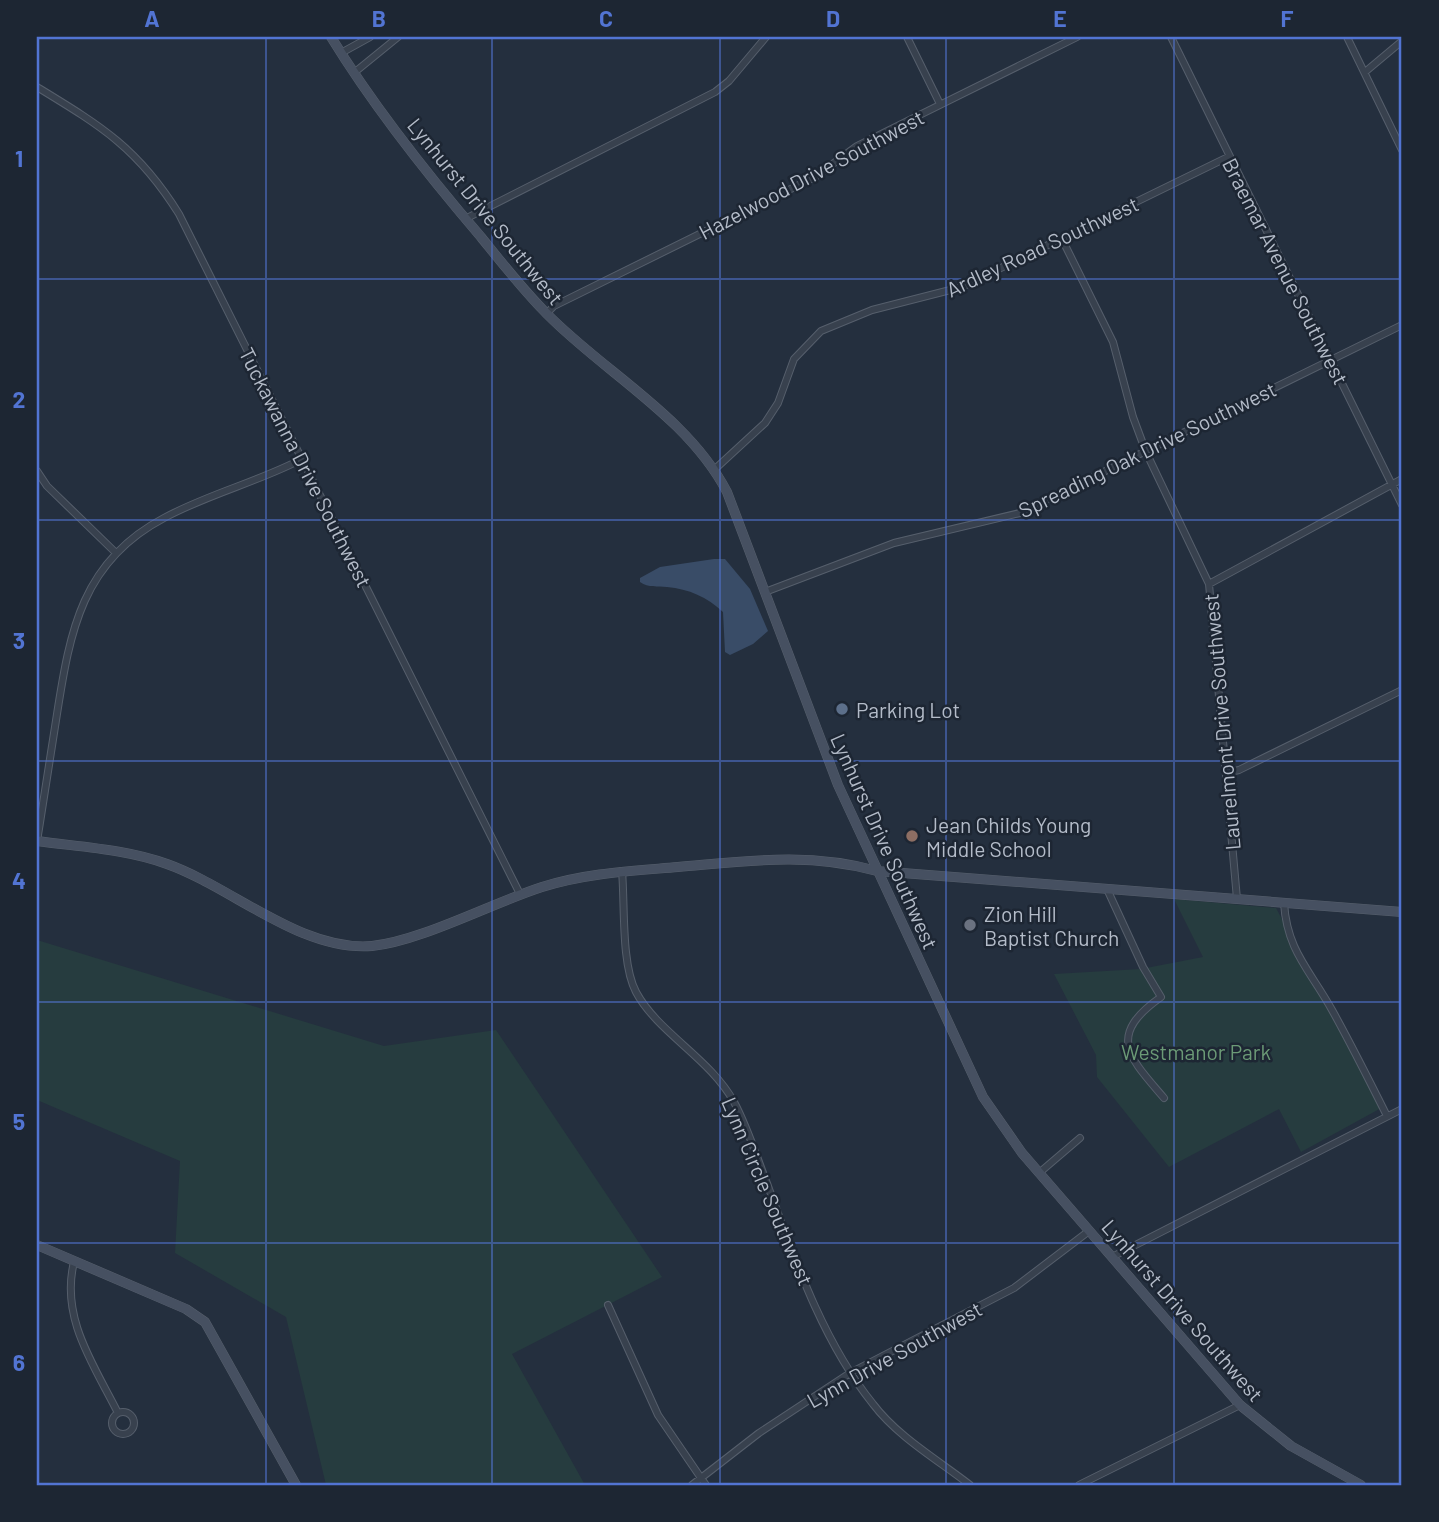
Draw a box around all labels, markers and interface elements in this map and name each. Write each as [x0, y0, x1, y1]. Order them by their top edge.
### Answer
text: A [144, 4, 160, 32]
text: B [372, 4, 386, 32]
text: C [599, 4, 613, 32]
text: D [826, 4, 840, 32]
text: E [1053, 4, 1067, 32]
text: F [1281, 4, 1294, 32]
street label: Hazelwood Drive Southwest [694, 104, 928, 244]
street label: Lynhurst Drive Southwest [403, 113, 569, 309]
text: 1 [15, 144, 23, 172]
street label: Braemar Avenue Southwest [1218, 154, 1354, 388]
street label: Ardley Road Southwest [942, 190, 1142, 302]
street label: Tuckawanna Drive Southwest [235, 343, 377, 591]
street label: Spreading Oak Drive Southwest [1014, 376, 1280, 522]
text: 2 [13, 385, 25, 413]
street label: Laurelmont Drive Southwest [1197, 593, 1245, 851]
text: 3 [13, 626, 25, 654]
place label: Parking Lot [856, 697, 960, 722]
marker: Parking Lot [834, 701, 850, 717]
street label: Lynhurst Drive Southwest [826, 729, 944, 953]
place label: Jean Childs Young Middle School [926, 812, 1091, 861]
marker: Jean Childs Young Middle School [904, 828, 920, 844]
text: 4 [12, 866, 26, 894]
place label: Zion Hill Baptist Church [984, 901, 1119, 950]
marker: Zion Hill Baptist Church [962, 917, 978, 933]
park label: Westmanor Park [1121, 1039, 1271, 1064]
street label: Lynn Circle Southwest [717, 1093, 819, 1289]
text: 5 [13, 1107, 25, 1135]
street label: Lynhurst Drive Southwest [1097, 1214, 1269, 1406]
street label: Lynn Drive Southwest [802, 1295, 986, 1413]
text: 6 [13, 1348, 25, 1376]

